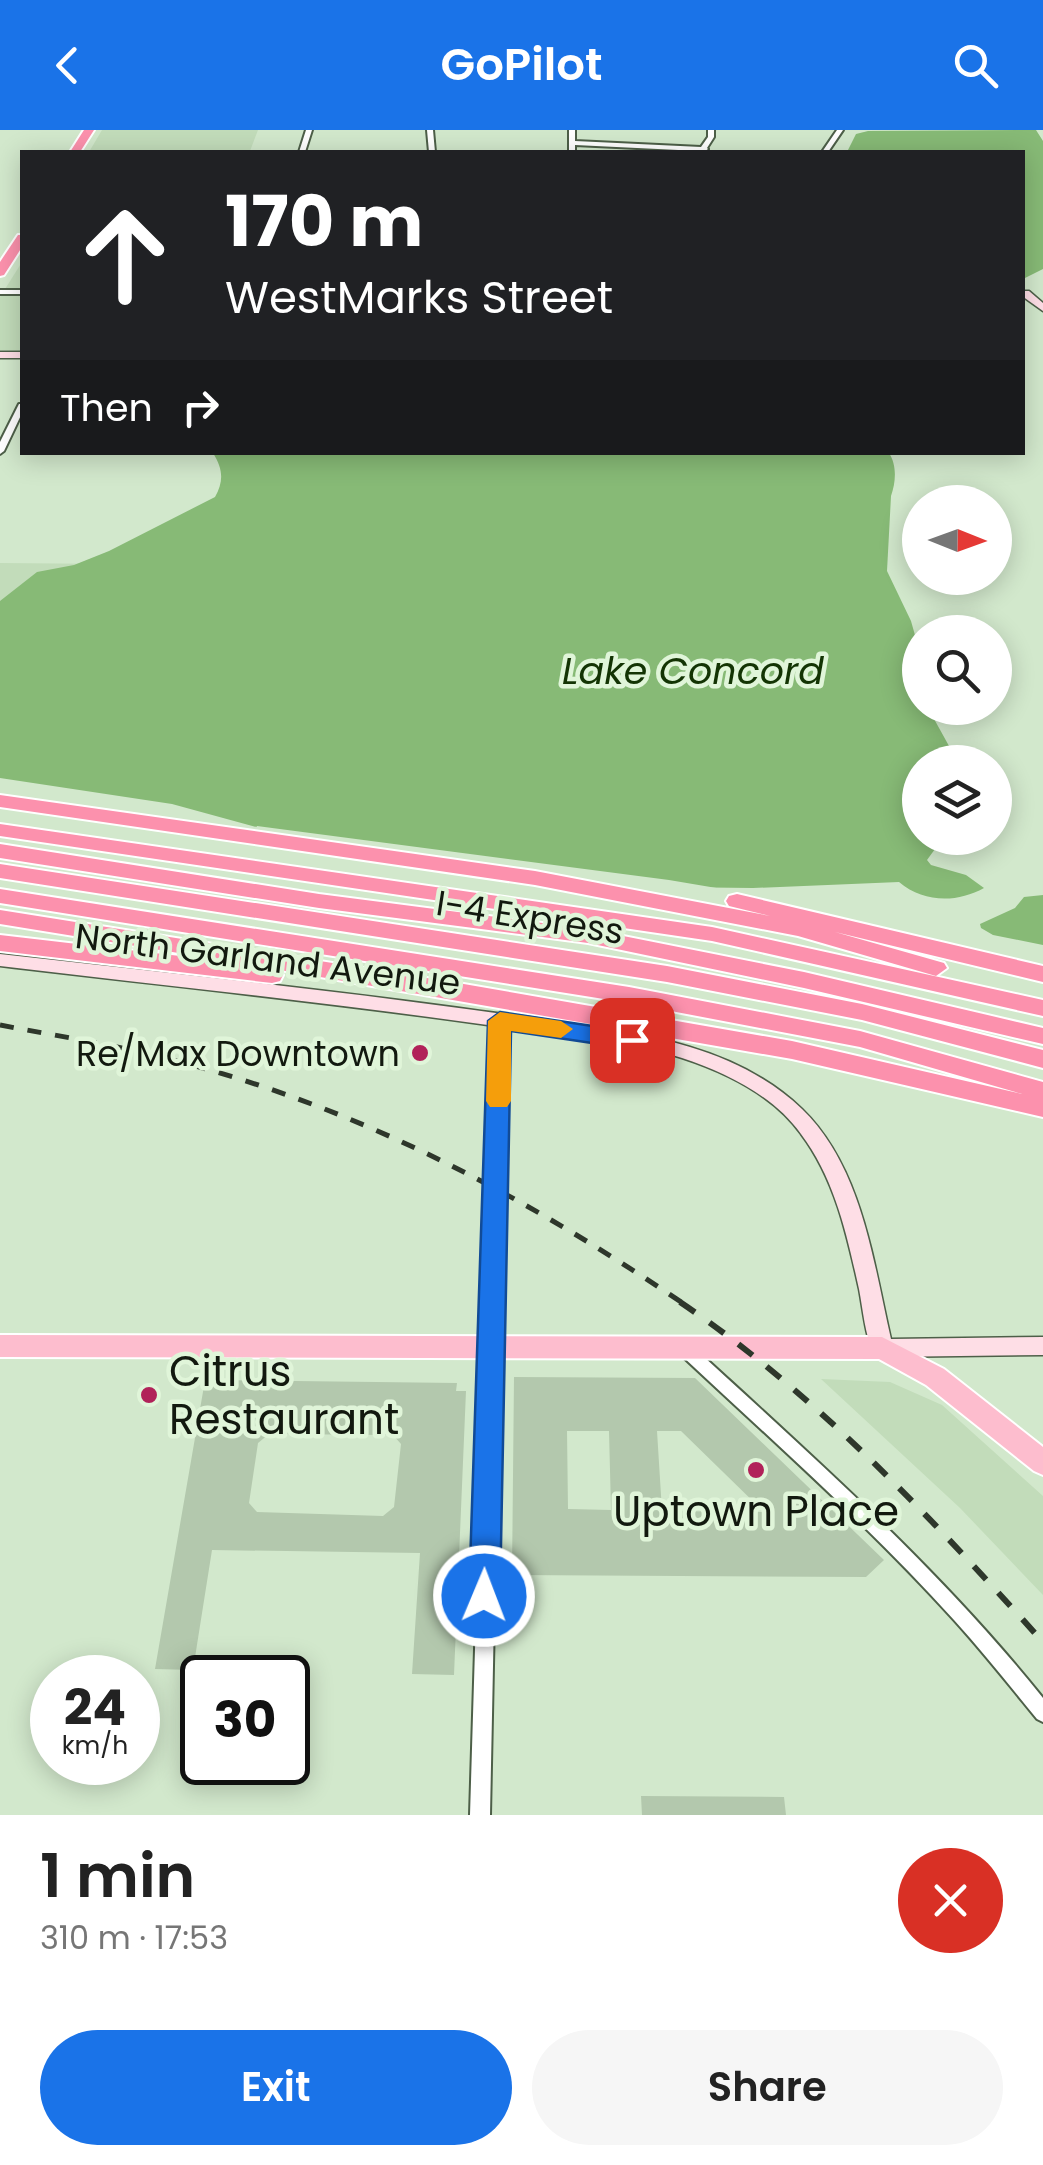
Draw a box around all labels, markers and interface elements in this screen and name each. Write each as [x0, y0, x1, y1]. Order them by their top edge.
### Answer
text: GoPilot [441, 33, 602, 96]
icon: back [40, 38, 95, 93]
icon: search [948, 38, 1003, 93]
text: 170 m [225, 172, 423, 271]
icon: ahead [60, 190, 190, 320]
text: WestMarks Street [225, 266, 613, 329]
icon: right [173, 380, 228, 435]
text: Then [60, 381, 153, 434]
north arrow [902, 485, 1012, 595]
map controls [902, 485, 1012, 855]
button: search [902, 615, 1012, 725]
water label: Lake Concord [562, 644, 824, 697]
button: layers [902, 745, 1012, 855]
street label: I-4 Express [433, 878, 627, 956]
street label: North Garland Avenue [73, 911, 463, 1007]
pin [590, 998, 675, 1083]
icon: arrive [605, 1013, 660, 1068]
place label: Re/Max Downtown [76, 1029, 400, 1078]
marker: Re/Max Downtown [409, 1042, 431, 1064]
place label: Citrus Restaurant [169, 1342, 399, 1449]
marker: Citrus Restaurant [138, 1384, 160, 1406]
marker: Uptown Place [745, 1459, 767, 1481]
place label: Uptown Place [613, 1482, 899, 1541]
position arrow [432, 1544, 536, 1648]
speed limit sign: 30 [180, 1655, 310, 1785]
text: 24 [64, 1672, 126, 1743]
text: km/h [62, 1728, 128, 1763]
text: 1 min [40, 1834, 195, 1918]
button: close [898, 1848, 1003, 1953]
text: 310 m · 17:53 [40, 1915, 228, 1960]
button: Exit [40, 2030, 512, 2145]
button: Share [532, 2030, 1003, 2145]

